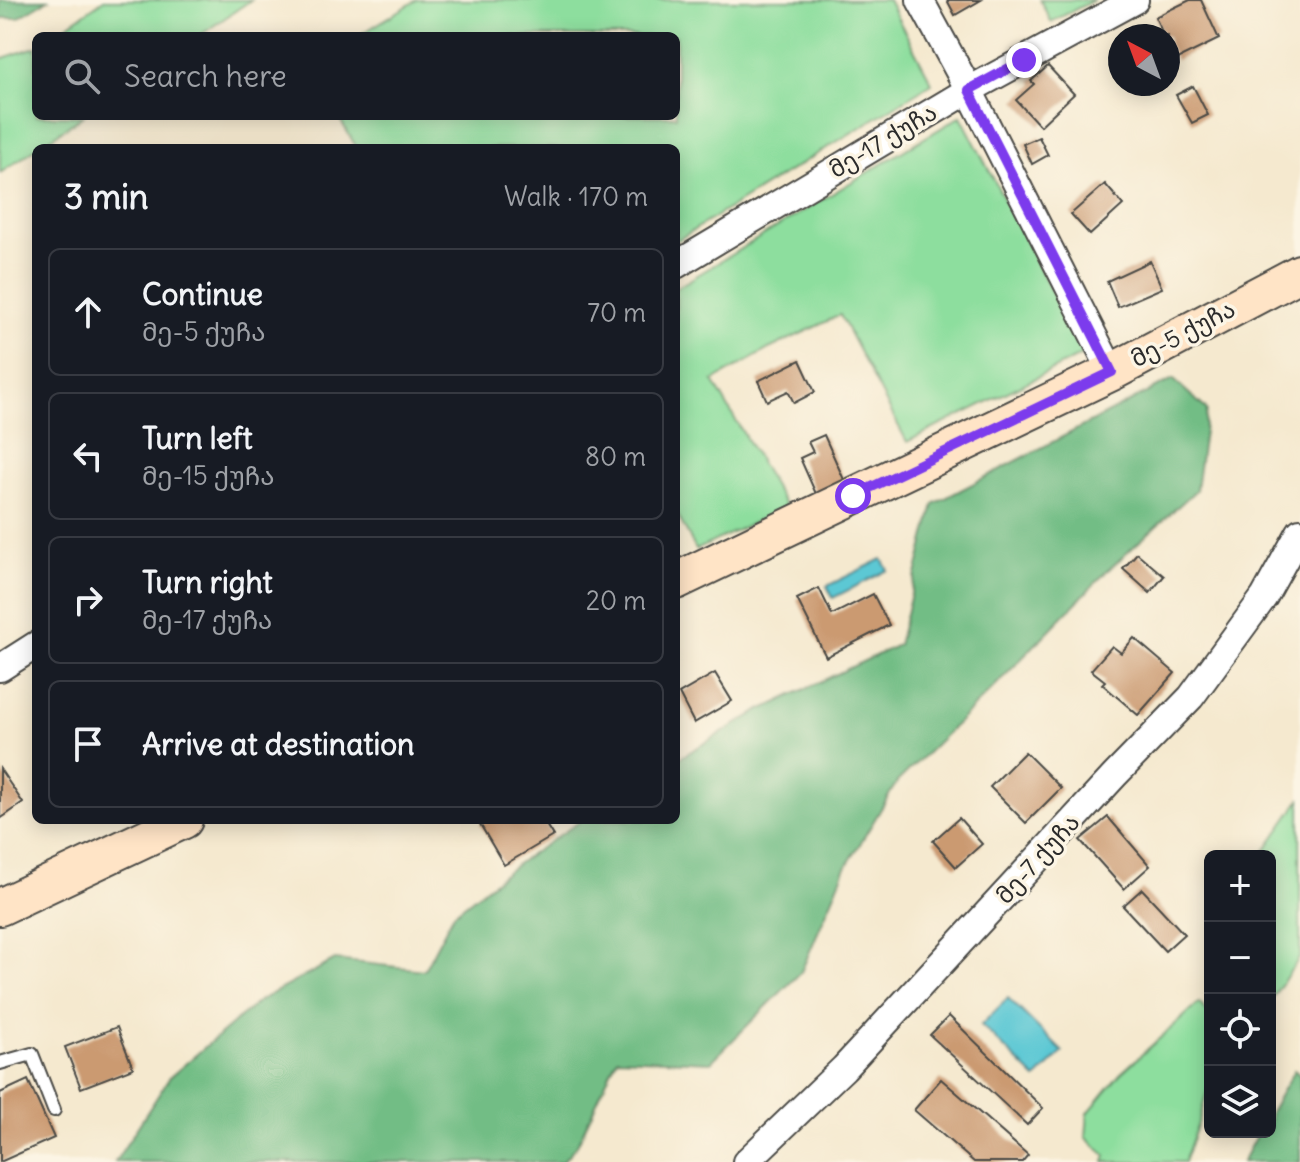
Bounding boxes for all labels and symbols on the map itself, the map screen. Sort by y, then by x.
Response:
north arrow [1108,24,1180,96]
route end [1006,42,1042,78]
street label: მე-17 ქუჩა [823,96,942,184]
street label: მე-5 ქუჩა [1125,293,1240,373]
route start [835,478,871,514]
street label: მე-7 ქუჩა [989,807,1086,910]

